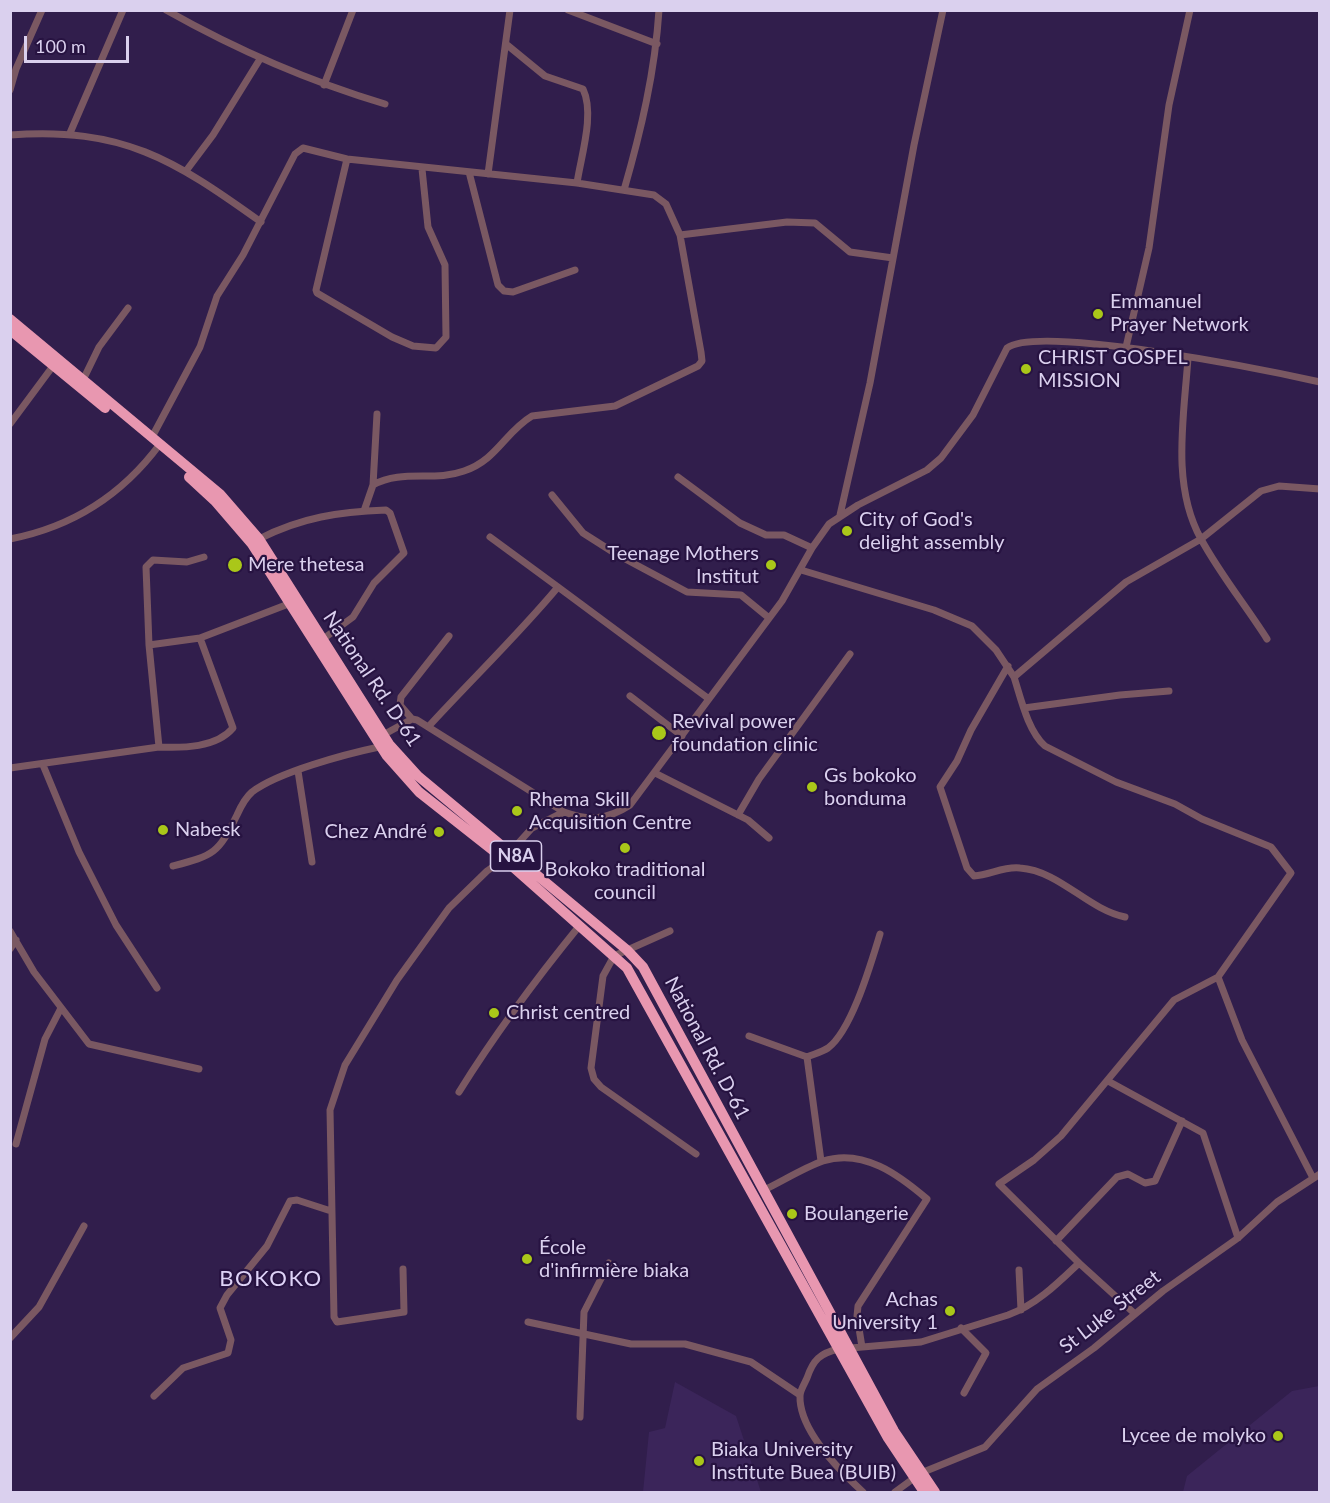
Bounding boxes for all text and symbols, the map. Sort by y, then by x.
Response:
scale bar [27,24,132,62]
text: 100 m [35,35,86,57]
place label: Emmanuel Prayer Network [1110,290,1249,337]
marker: Emmanuel Prayer Network [1091,307,1105,321]
place label: CHRIST GOSPEL MISSION [1038,346,1188,393]
marker: CHRIST GOSPEL MISSION [1019,362,1033,376]
place label: City of God's delight assembly [859,508,1004,555]
marker: City of God's delight assembly [840,524,854,538]
place label: Teenage Mothers Institut [607,542,759,589]
place label: Mere thetesa [248,553,364,577]
marker: Mere thetesa [226,556,244,574]
marker: Teenage Mothers Institut [764,558,778,572]
street label: National Rd. D-61 [318,607,426,751]
place label: Revival power foundation clinic [672,710,818,757]
marker: Revival power foundation clinic [650,724,668,742]
place label: Gs bokoko bonduma [824,764,917,811]
marker: Gs bokoko bonduma [805,780,819,794]
place label: Rhema Skill Acquisition Centre [529,788,692,835]
marker: Rhema Skill Acquisition Centre [510,804,524,818]
place label: Nabesk [175,818,240,842]
place label: Chez André [324,820,427,844]
marker: Nabesk [156,823,170,837]
marker: Chez André [432,825,446,839]
road number: N8A [490,841,542,871]
marker: Bokoko traditional council [618,841,632,855]
place label: Bokoko traditional council [545,858,705,905]
street label: National Rd. D-61 [659,972,755,1124]
place label: Christ centred [506,1001,630,1025]
marker: Christ centred [487,1006,501,1020]
place label: Boulangerie [804,1202,909,1226]
marker: Boulangerie [785,1207,799,1221]
place label: École d'infirmière biaka [539,1236,689,1283]
marker: École d'infirmière biaka [520,1252,534,1266]
street label: St Luke Street [1055,1265,1165,1359]
district label: BOKOKO [219,1266,323,1292]
place label: Achas University 1 [832,1288,938,1335]
marker: Achas University 1 [943,1304,957,1318]
place label: Lycee de molyko [1121,1424,1266,1448]
marker: Lycee de molyko [1271,1429,1285,1443]
place label: Biaka University Institute Buea (BUIB) [711,1438,896,1485]
marker: Biaka University Institute Buea (BUIB) [692,1454,706,1468]

